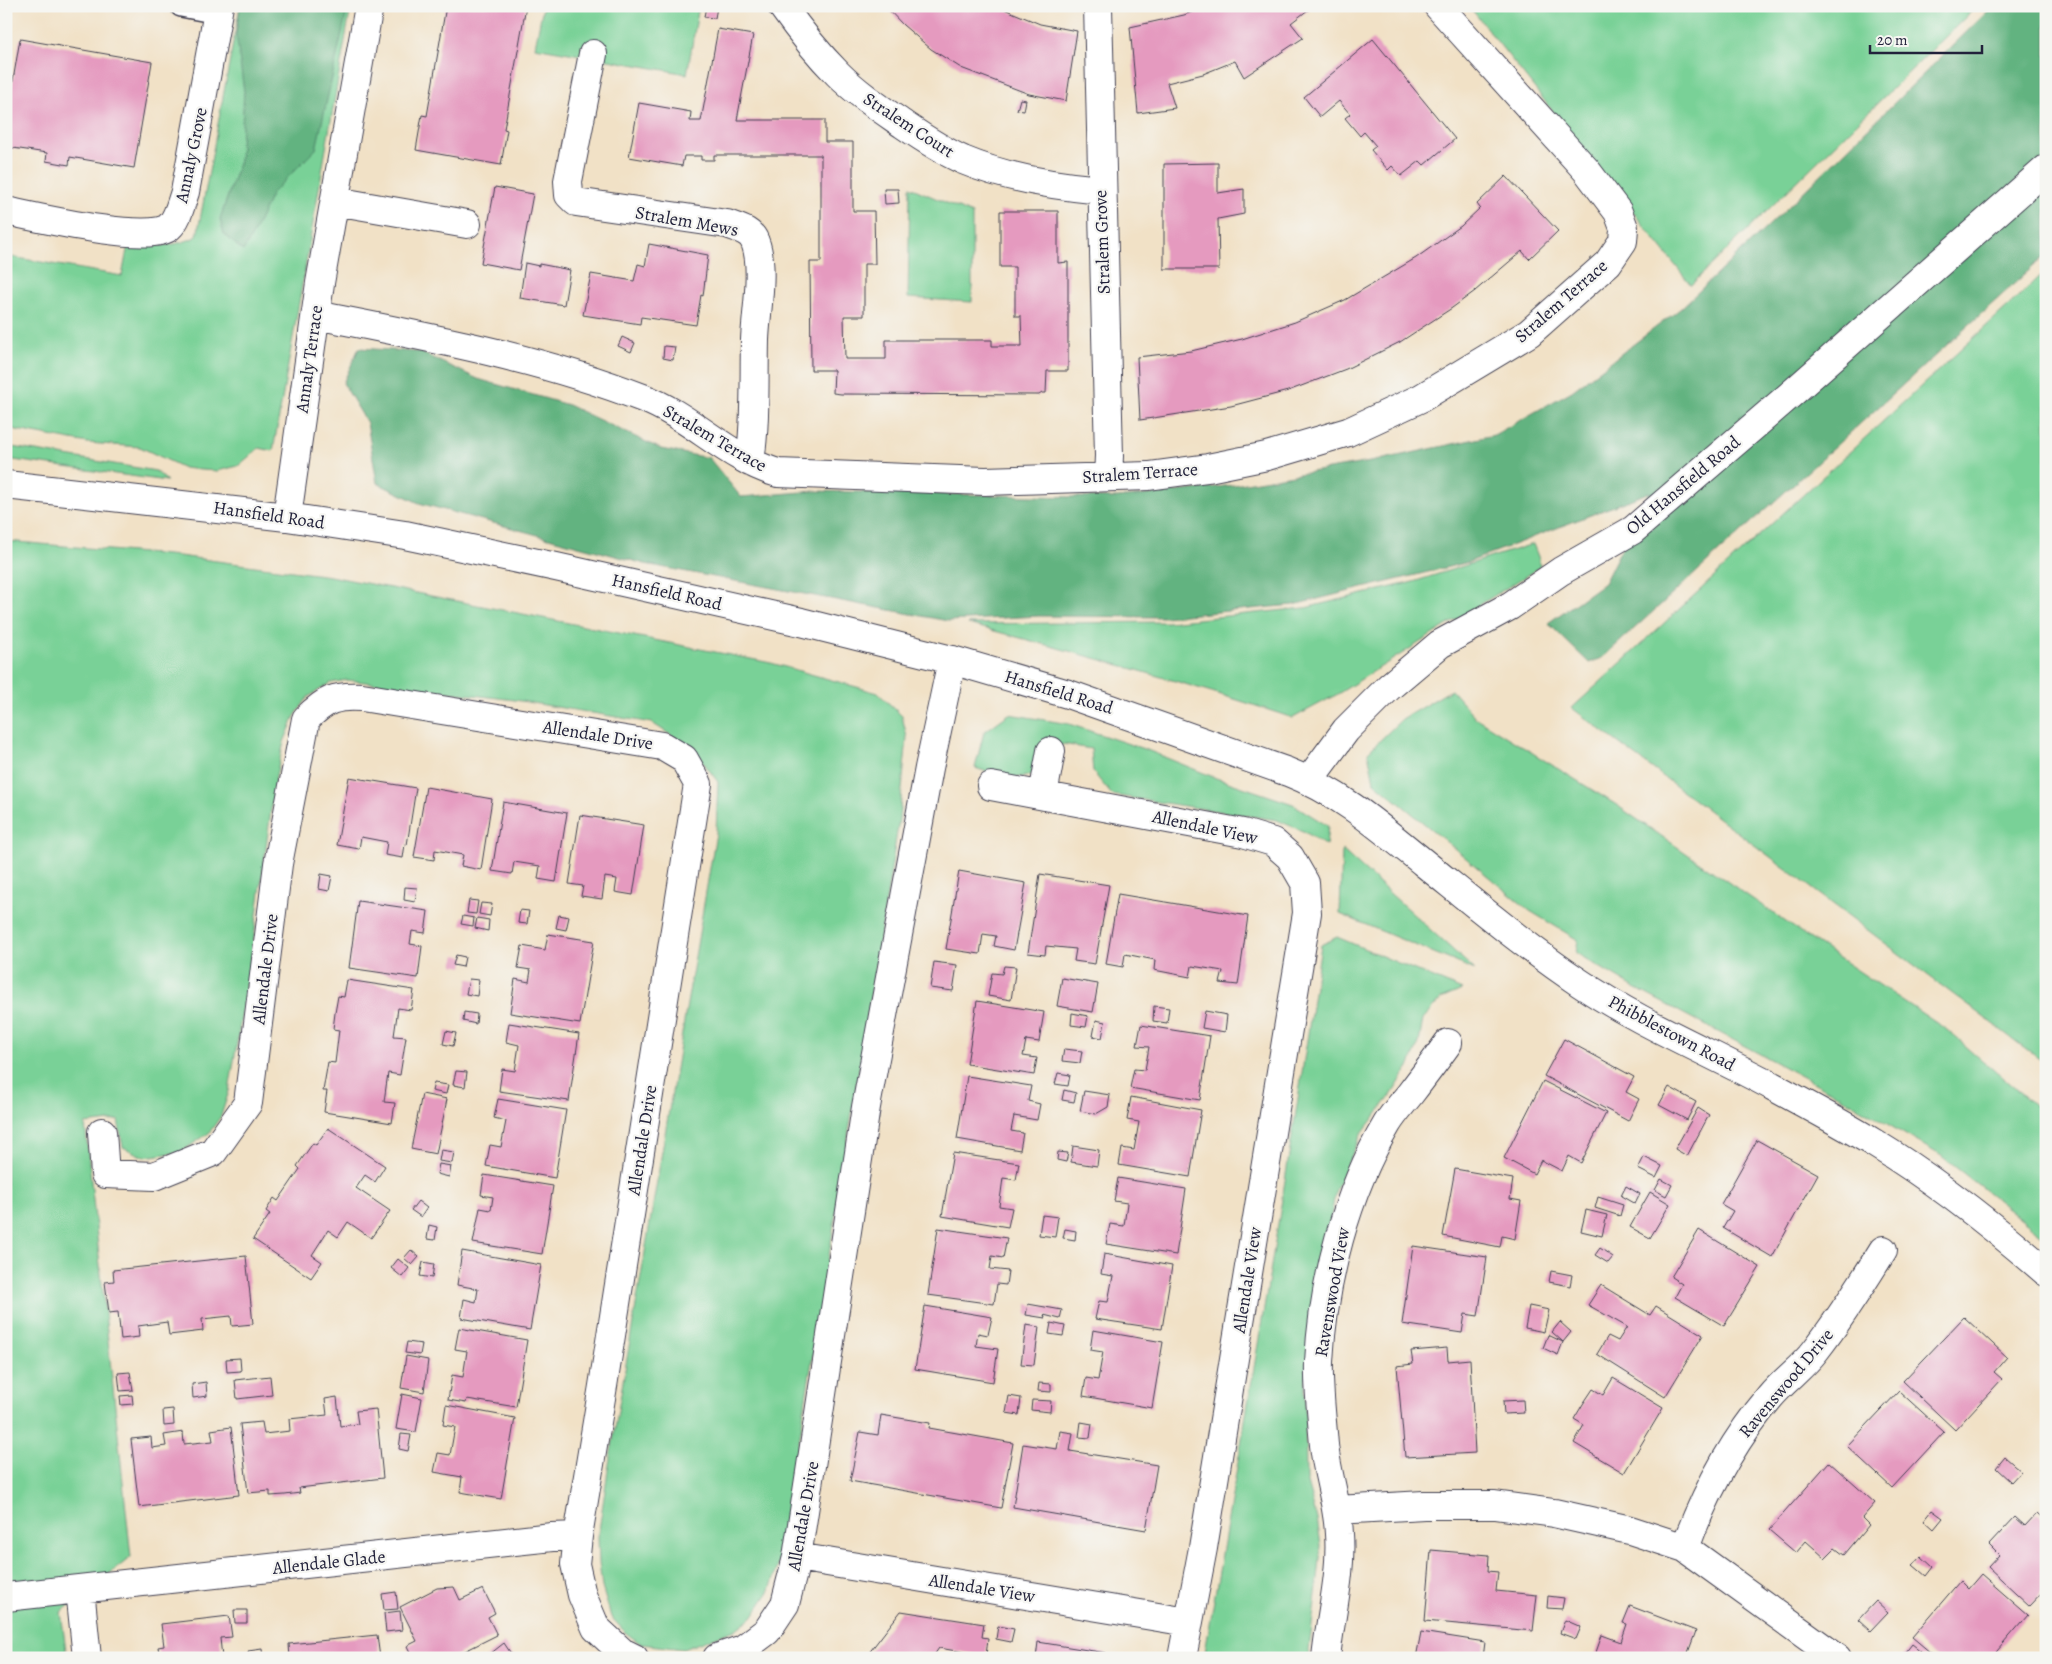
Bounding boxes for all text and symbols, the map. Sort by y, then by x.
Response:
scale bar [1870,22,1982,54]
text: 20 m [1877,30,1908,50]
street label: Stralem Court [859,87,959,163]
street label: Annaly Grove [169,105,213,206]
street label: Stralem Grove [1088,189,1116,295]
street label: Stralem Mews [633,200,741,242]
street label: Stralem Terrace [1509,254,1613,348]
street label: Annaly Terrace [289,304,328,415]
street label: Stralem Terrace [659,399,771,477]
street label: Old Hansfield Road [1621,430,1746,540]
street label: Stralem Terrace [1081,457,1199,489]
street label: Hansfield Road [212,495,327,535]
street label: Hansfield Road [610,568,725,616]
street label: Hansfield Road [1002,664,1117,720]
street label: Allendale Drive [540,714,655,756]
street label: Allendale View [1149,804,1260,850]
street label: Allendale Drive [246,912,284,1027]
street label: Phibblestown Road [1604,989,1740,1077]
street label: Allendale Drive [621,1083,663,1198]
street label: Allendale View [1227,1225,1267,1336]
street label: Ravenswood View [1309,1225,1355,1359]
street label: Ravenswood Drive [1733,1323,1839,1443]
street label: Allendale Drive [781,1459,824,1574]
street label: Allendale Glade [270,1544,387,1580]
street label: Allendale View [926,1568,1037,1608]

